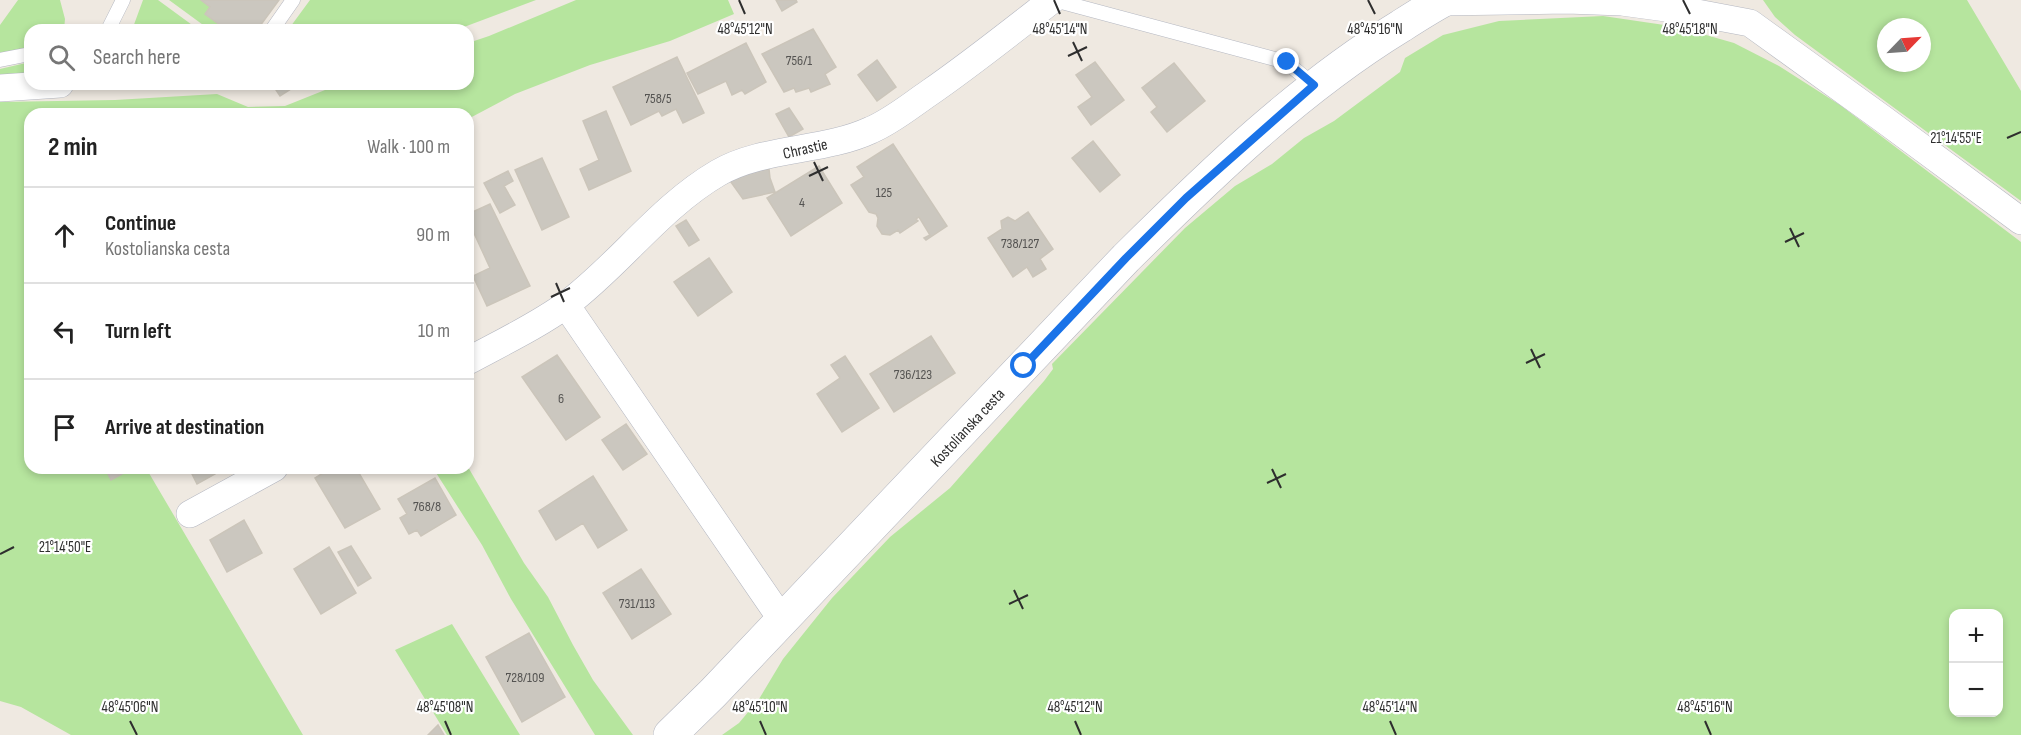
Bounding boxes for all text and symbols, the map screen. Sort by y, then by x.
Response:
north arrow [1877,18,1931,72]
text: 48°45'12"N [717,20,773,39]
text: 48°45'14"N [1032,20,1088,39]
text: 48°45'16"N [1347,20,1403,39]
text: 48°45'18"N [1662,20,1718,39]
search box [24,24,474,90]
icon: search [45,41,78,74]
text: Search here [93,44,180,71]
route end [1273,48,1299,74]
house number: 756/1 [786,52,812,69]
house number: 758/5 [644,90,672,107]
text: 21°14'55"E [1930,129,1982,148]
text: 2 min [48,132,98,163]
text: Walk · 100 m [367,135,450,159]
street label: Chrastie [781,135,829,164]
house number: 125 [876,184,893,201]
house number: 4 [799,194,805,211]
text: Continue [105,210,176,237]
icon: ahead [48,219,81,252]
text: 90 m [416,223,450,247]
house number: 738/127 [1001,235,1039,252]
text: Kostolianska cesta [105,237,230,261]
icon: left [48,315,81,348]
text: Turn left [105,318,171,345]
text: 10 m [418,319,450,343]
route start [1010,352,1036,378]
house number: 736/123 [894,366,932,383]
street label: Kostolianska cesta [927,385,1009,471]
house number: 6 [558,390,564,407]
icon: arrive [48,411,81,444]
text: Arrive at destination [105,414,264,441]
house number: 768/8 [413,498,441,515]
text: 21°14'50"E [39,538,91,557]
house number: 731/113 [619,595,655,612]
map controls [1949,609,2003,717]
button: + [1949,609,2003,663]
button: − [1949,663,2003,717]
house number: 728/109 [506,669,544,686]
text: 48°45'06"N [102,698,158,717]
text: 48°45'08"N [417,698,473,717]
text: 48°45'10"N [732,698,788,717]
text: 48°45'12"N [1047,698,1103,717]
text: 48°45'14"N [1362,698,1418,717]
text: 48°45'16"N [1677,698,1733,717]

